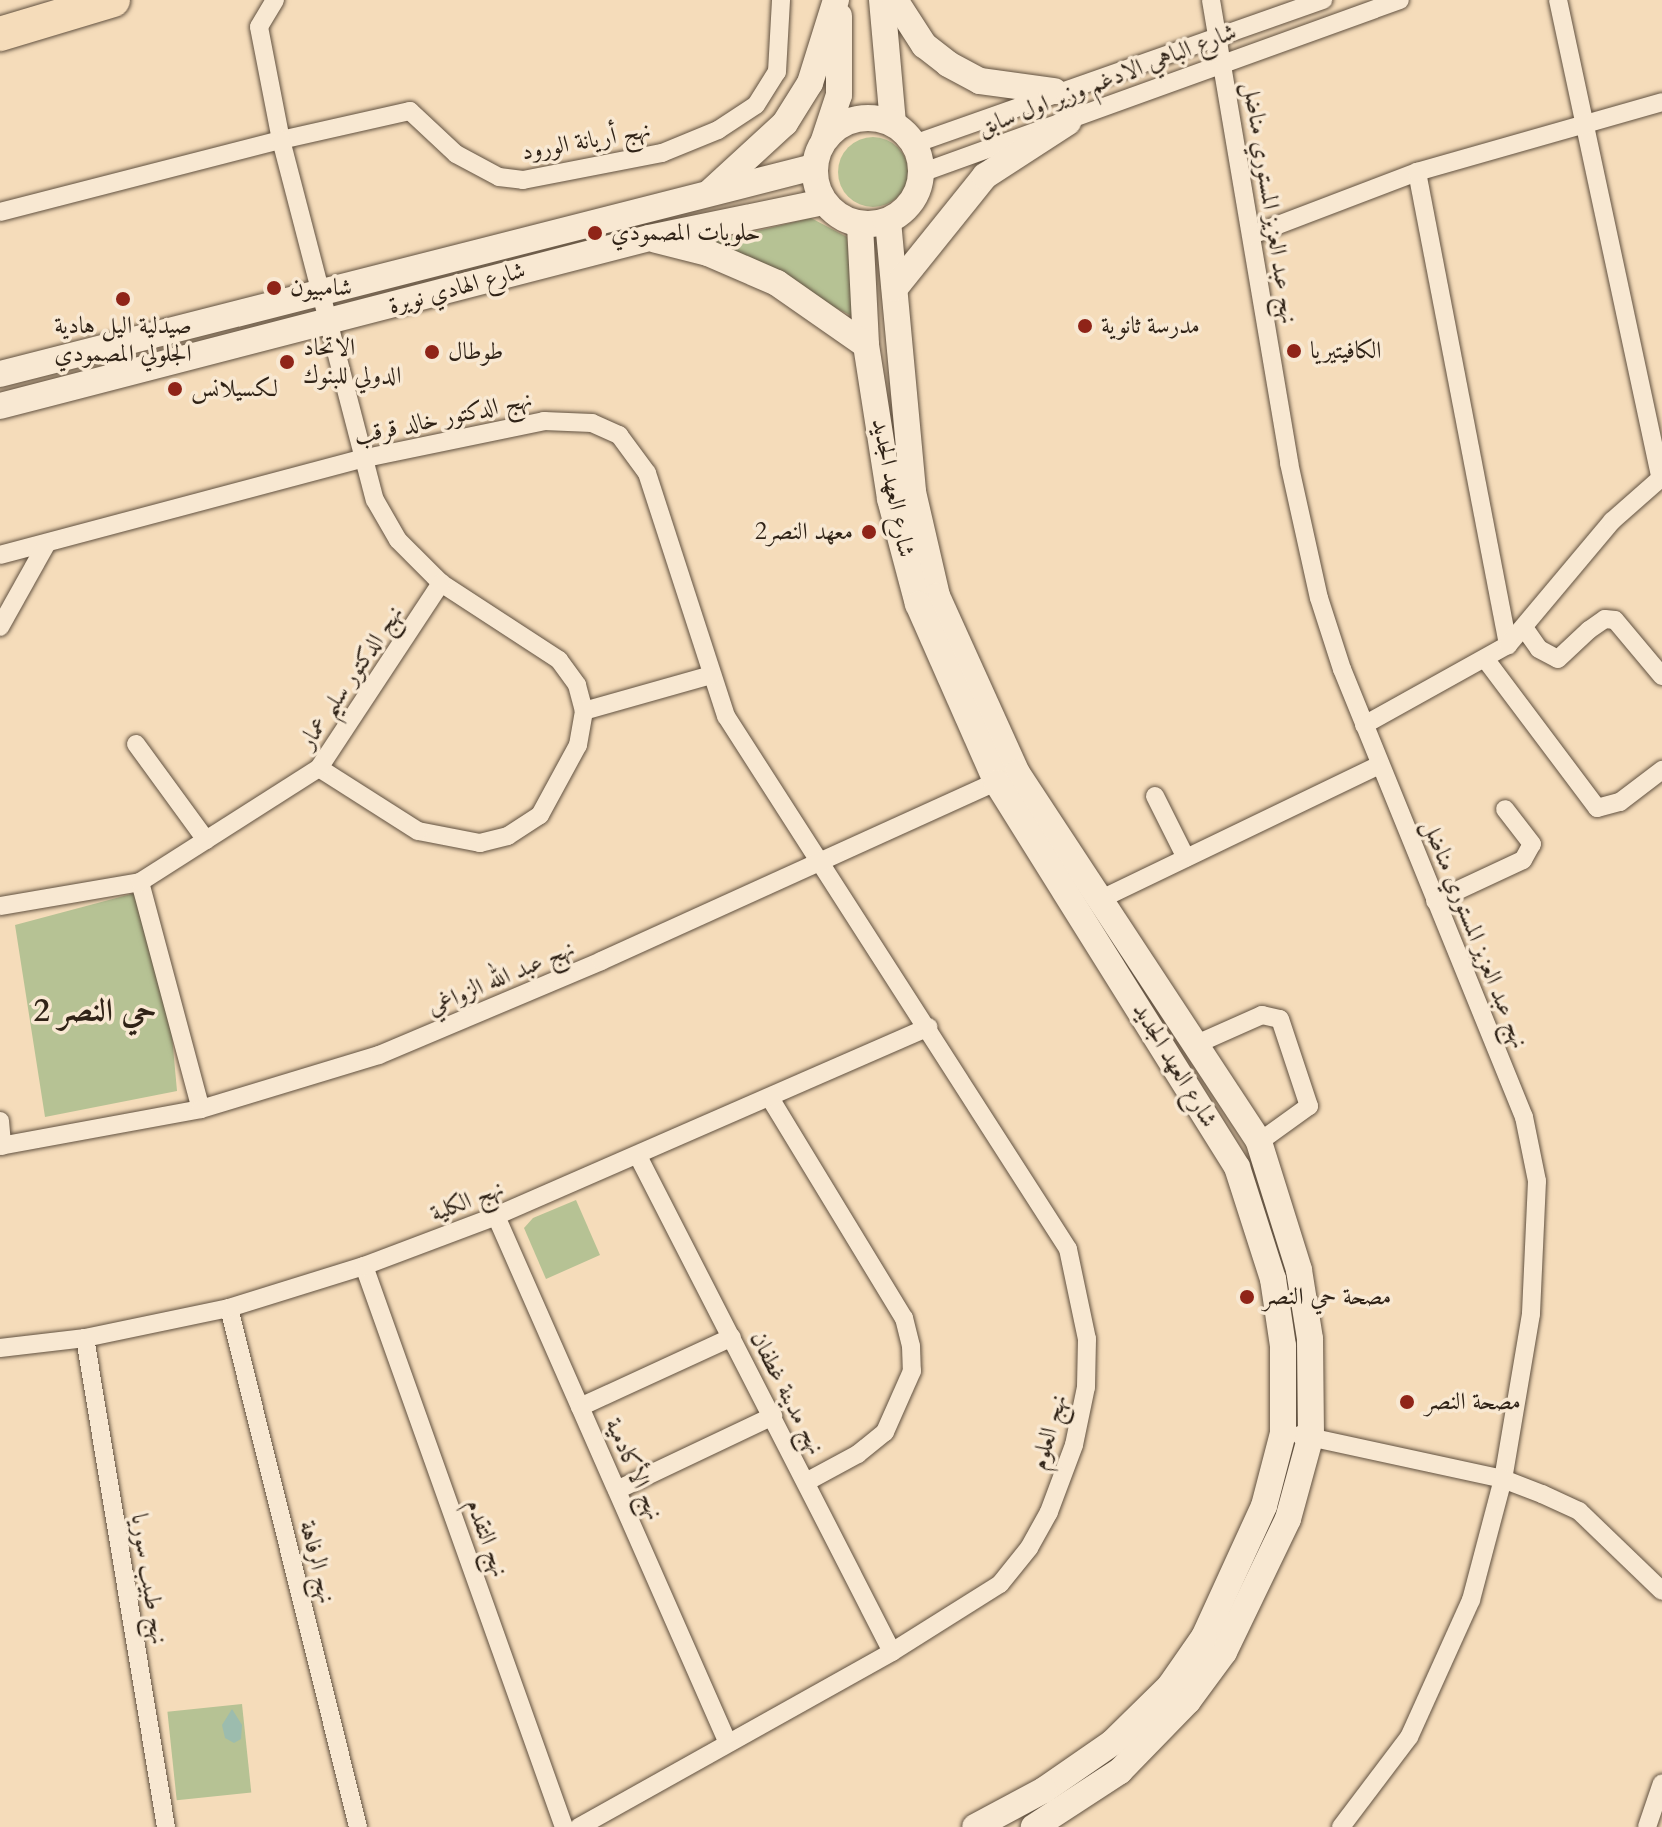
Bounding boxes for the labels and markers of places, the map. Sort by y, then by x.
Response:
place label: حلويات المصمودي [611,219,761,247]
marker: حلويات المصمودي [586,224,604,242]
place label: شامبيون [290,274,352,302]
marker: شامبيون [265,279,283,297]
marker: صيدلية اليل هادية الجلولي المصمودي [114,290,132,308]
place label: صيدلية اليل هادية الجلولي المصمودي [54,312,192,368]
place label: مدرسة ثانوية [1101,312,1200,340]
marker: مدرسة ثانوية [1076,317,1094,335]
place label: الاتحاد الدولي للبنوك [303,334,401,390]
place label: الكافيتيريا [1310,337,1382,365]
place label: طوطال [448,338,503,366]
marker: الكافيتيريا [1285,342,1303,360]
marker: طوطال [423,343,441,361]
marker: الاتحاد الدولي للبنوك [278,353,296,371]
place label: لكسيلانس [191,375,278,403]
marker: لكسيلانس [166,380,184,398]
place label: معهد النصر2 [755,518,853,546]
marker: معهد النصر2 [860,523,878,541]
place label: مصحة حي النصر [1263,1283,1391,1311]
marker: مصحة حي النصر [1238,1288,1256,1306]
place label: مصحة النصر [1425,1388,1521,1416]
marker: مصحة النصر [1396,1391,1418,1413]

